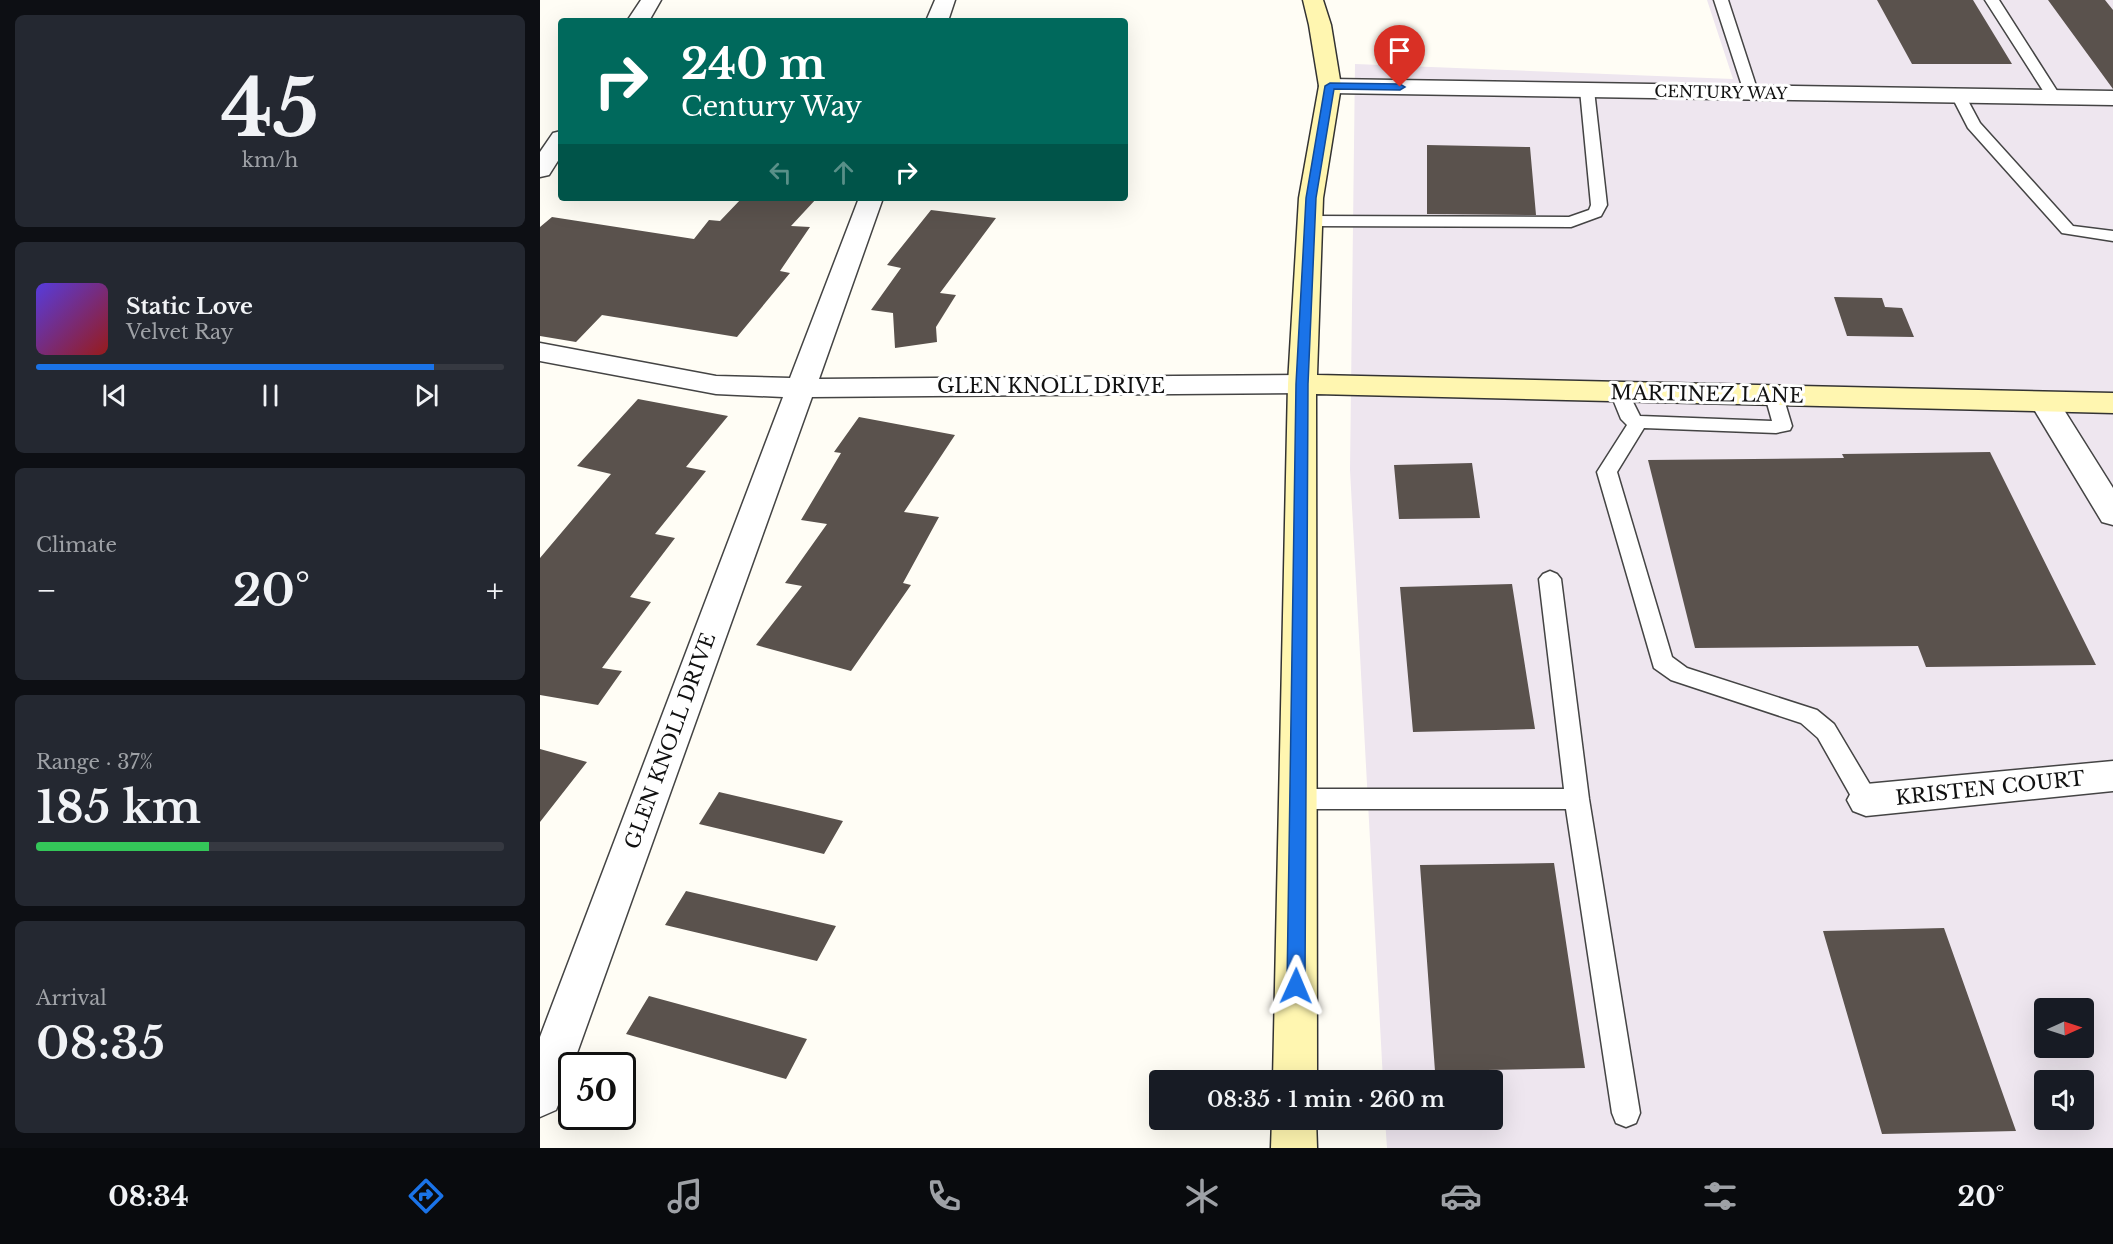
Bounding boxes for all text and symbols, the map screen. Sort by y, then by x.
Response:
pin [1374,25,1425,87]
icon: arrive [1383,34,1416,67]
text: 240 m [681,38,826,90]
icon: right [582,42,660,120]
text: 45 [221,60,319,157]
street label: CENTURY WAY [1654,81,1788,103]
text: Century Way [681,90,862,123]
text: km/h [242,148,298,172]
icon: left [764,156,797,189]
icon: ahead [827,156,860,189]
icon: right [890,156,923,189]
text: Static Love [126,293,253,320]
text: Velvet Ray [126,320,234,344]
street label: GLEN KNOLL DRIVE [937,374,1165,398]
icon: previous [98,379,131,412]
icon: pause [254,379,287,412]
icon: next [410,379,443,412]
street label: MARTINEZ LANE [1610,380,1804,408]
text: Climate [36,533,117,557]
text: 20° [233,562,310,618]
text: − [36,570,57,611]
text: + [486,570,504,611]
street label: GLEN KNOLL DRIVE [620,630,720,852]
text: Range · 37% [36,750,153,774]
street label: KRISTEN COURT [1894,766,2086,810]
text: 185 km [36,779,201,835]
position arrow [1264,954,1328,1018]
text: Arrival [36,986,107,1010]
north arrow [2034,998,2094,1058]
map controls [2034,998,2094,1130]
text: 08:35 [36,1015,165,1071]
speed limit sign: 50 [558,1052,636,1130]
button: sound [2034,1070,2094,1130]
text: 08:35 · 1 min · 260 m [1207,1086,1445,1113]
icon: directions [405,1175,447,1217]
icon: music [664,1175,706,1217]
icon: phone [923,1175,965,1217]
icon: climate [1181,1175,1223,1217]
icon: car [1440,1175,1482,1217]
icon: filters [1699,1175,1741,1217]
text: 08:34 [108,1180,189,1213]
text: 20° [1958,1180,2005,1213]

